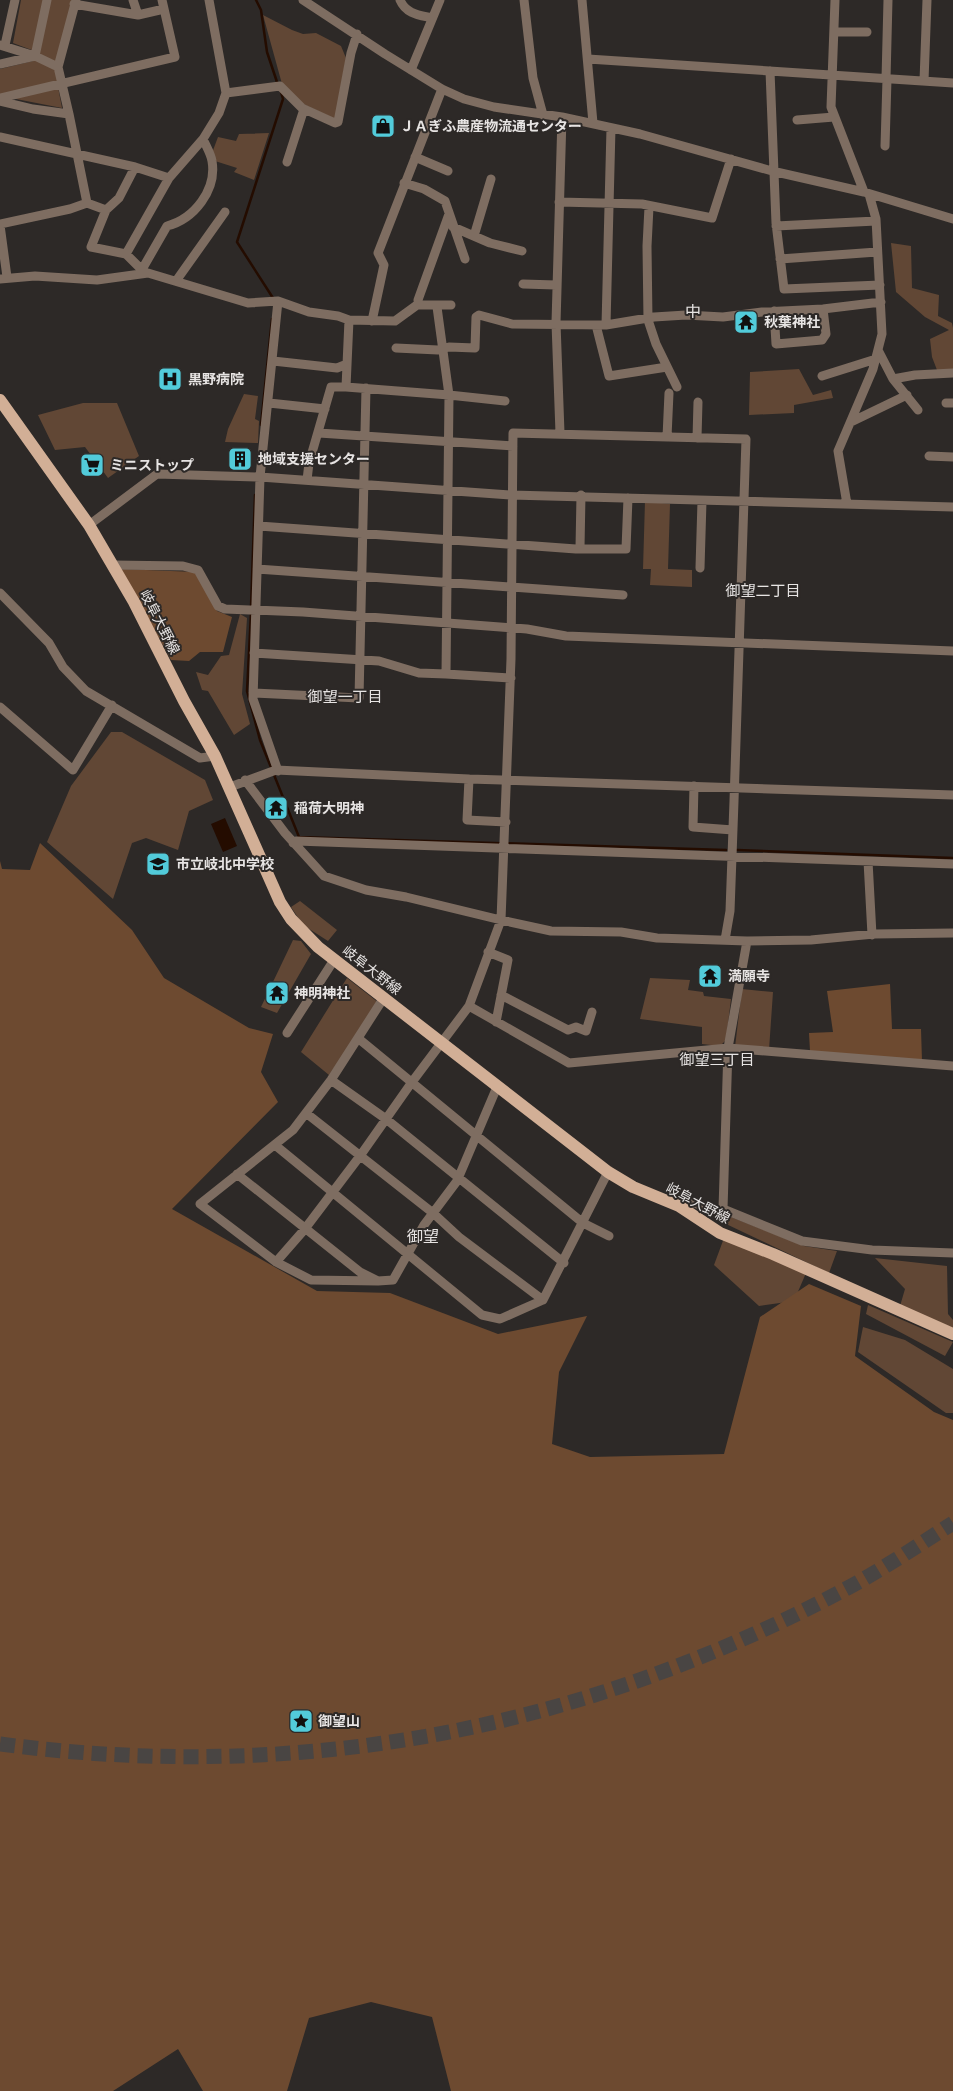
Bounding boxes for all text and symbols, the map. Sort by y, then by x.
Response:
shop icon: ＪＡぎふ農産物流通センター [370,113,396,139]
place label: ＪＡぎふ農産物流通センター [400,116,582,136]
district label: 中 [685,300,701,323]
temple icon: 秋葉神社 [733,309,759,335]
place label: 秋葉神社 [764,312,820,332]
hospital icon: 黒野病院 [157,366,183,392]
place label: 黒野病院 [188,369,244,389]
building icon: 地域支援センター [227,446,253,472]
place label: 地域支援センター [258,449,370,469]
supermarket icon: ミニストップ [79,452,105,478]
place label: ミニストップ [110,455,194,475]
district label: 御望二丁目 [725,580,801,601]
street label: 岐阜大野線 [135,586,185,658]
district label: 御望一丁目 [307,686,383,707]
temple icon: 稲荷大明神 [263,795,289,821]
place label: 稲荷大明神 [294,798,364,818]
school or university icon: 市立岐北中学校 [145,851,171,877]
place label: 市立岐北中学校 [176,854,274,874]
street label: 岐阜大野線 [338,941,406,999]
temple icon: 満願寺 [697,963,723,989]
place label: 満願寺 [728,966,770,986]
temple icon: 神明神社 [264,980,290,1006]
place label: 神明神社 [294,983,350,1003]
district label: 御望三丁目 [679,1049,755,1070]
street label: 岐阜大野線 [662,1178,734,1228]
district label: 御望 [407,1225,439,1248]
place icon: 御望山 [288,1708,314,1734]
place label: 御望山 [318,1711,360,1731]

